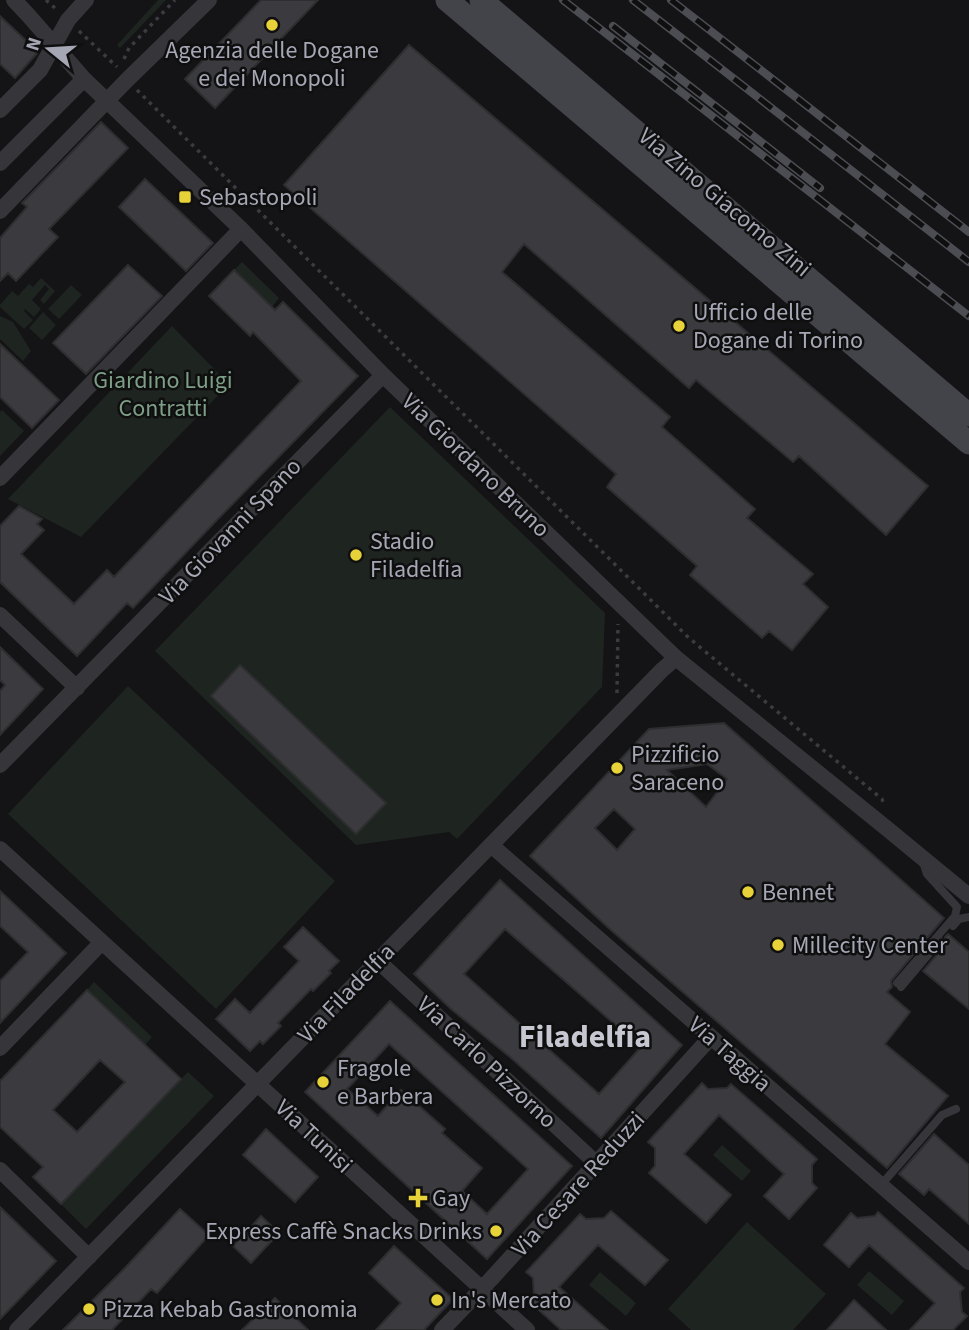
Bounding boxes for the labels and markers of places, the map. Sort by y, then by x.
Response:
marker: Agenzia delle Dogane e dei Monopoli [264,17,280,33]
place label: Agenzia delle Dogane e dei Monopoli [165,33,379,96]
place label: Sebastopoli [199,180,317,215]
marker: Sebastopoli [177,189,193,205]
place label: Ufficio delle Dogane di Torino [693,295,863,358]
marker: Ufficio delle Dogane di Torino [671,318,687,334]
place label: Stadio Filadelfia [370,524,462,587]
marker: Stadio Filadelfia [348,547,364,563]
place label: Pizzificio Saraceno [631,737,724,800]
marker: Pizzificio Saraceno [609,760,625,776]
place label: Bennet [762,875,834,910]
marker: Bennet [740,884,756,900]
place label: Millecity Center [792,928,948,963]
marker: Millecity Center [770,937,786,953]
place label: Fragole e Barbera [337,1051,433,1114]
marker: Fragole e Barbera [315,1074,331,1090]
place label: Gay [432,1181,470,1216]
marker: Gay [410,1190,426,1206]
place label: Express Caffè Snacks Drinks [205,1214,482,1249]
marker: Express Caffè Snacks Drinks [488,1223,504,1239]
place label: In's Mercato [451,1283,572,1318]
place label: Pizza Kebab Gastronomia [103,1292,358,1327]
marker: In's Mercato [429,1292,445,1308]
marker: Pizza Kebab Gastronomia [81,1301,97,1317]

